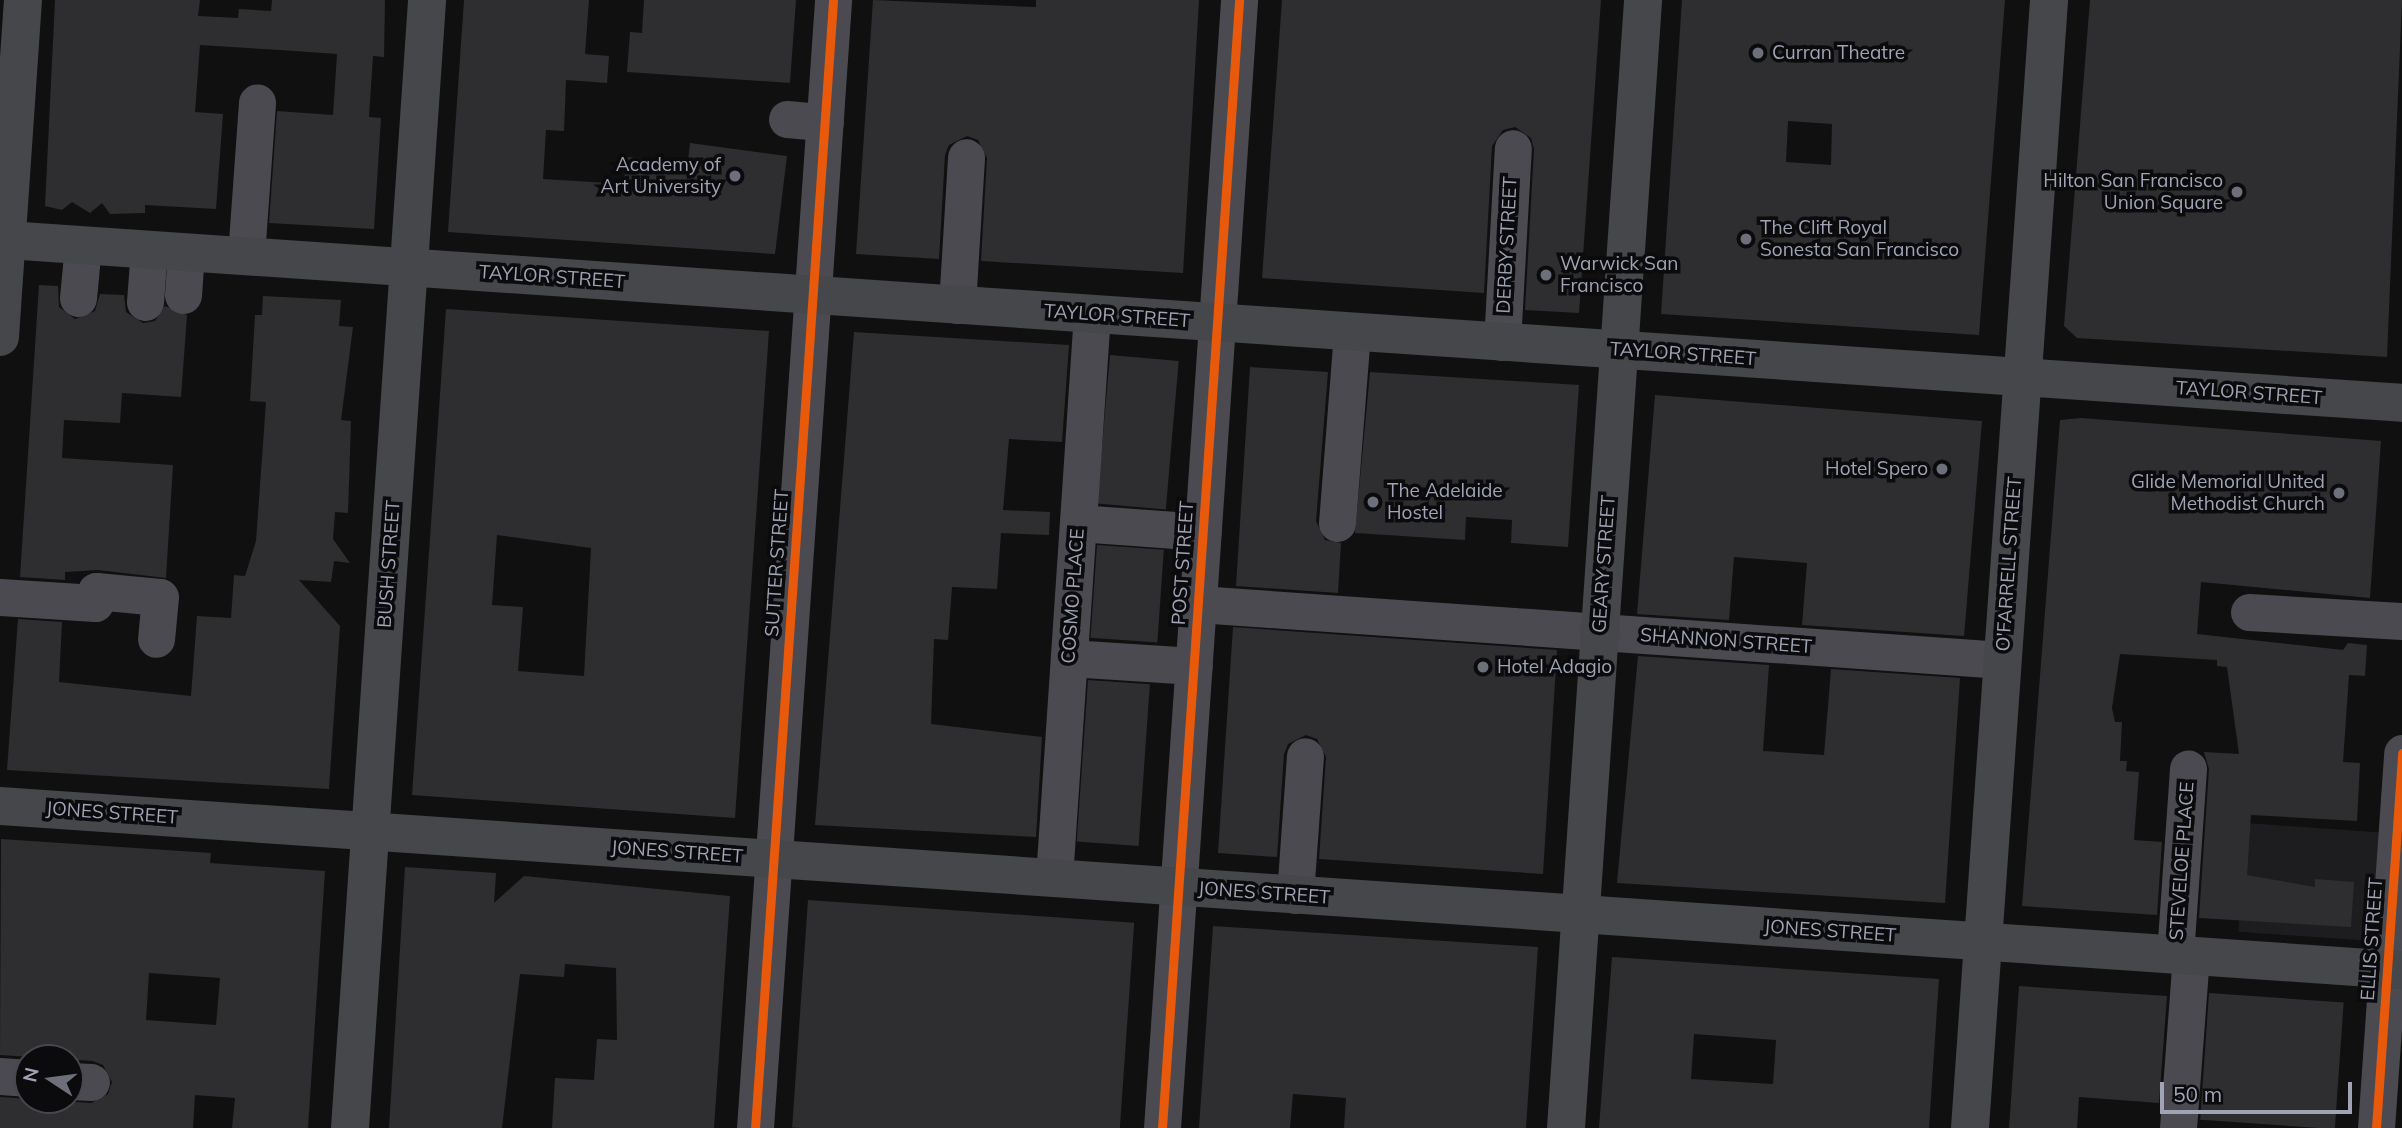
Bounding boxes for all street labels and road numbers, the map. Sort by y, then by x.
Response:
street label: DERBY STREET [1492,176,1522,314]
street label: TAYLOR STREET [478,261,626,293]
street label: TAYLOR STREET [1043,300,1191,332]
street label: TAYLOR STREET [1609,338,1757,370]
street label: TAYLOR STREET [2175,377,2323,409]
street label: O'FARRELL STREET [1992,476,2026,652]
street label: SUTTER STREET [760,488,794,638]
street label: GEARY STREET [1588,494,1620,634]
street label: BUSH STREET [373,499,405,629]
street label: POST STREET [1167,500,1199,626]
street label: COSMO PLACE [1057,528,1089,664]
street label: SHANNON STREET [1639,624,1813,658]
street label: STEVELOE PLACE [2165,781,2199,941]
street label: JONES STREET [45,797,179,829]
street label: JONES STREET [610,836,744,868]
street label: JONES STREET [1197,877,1331,909]
street label: ELLIS STREET [2356,877,2388,1001]
street label: JONES STREET [1763,915,1897,947]

